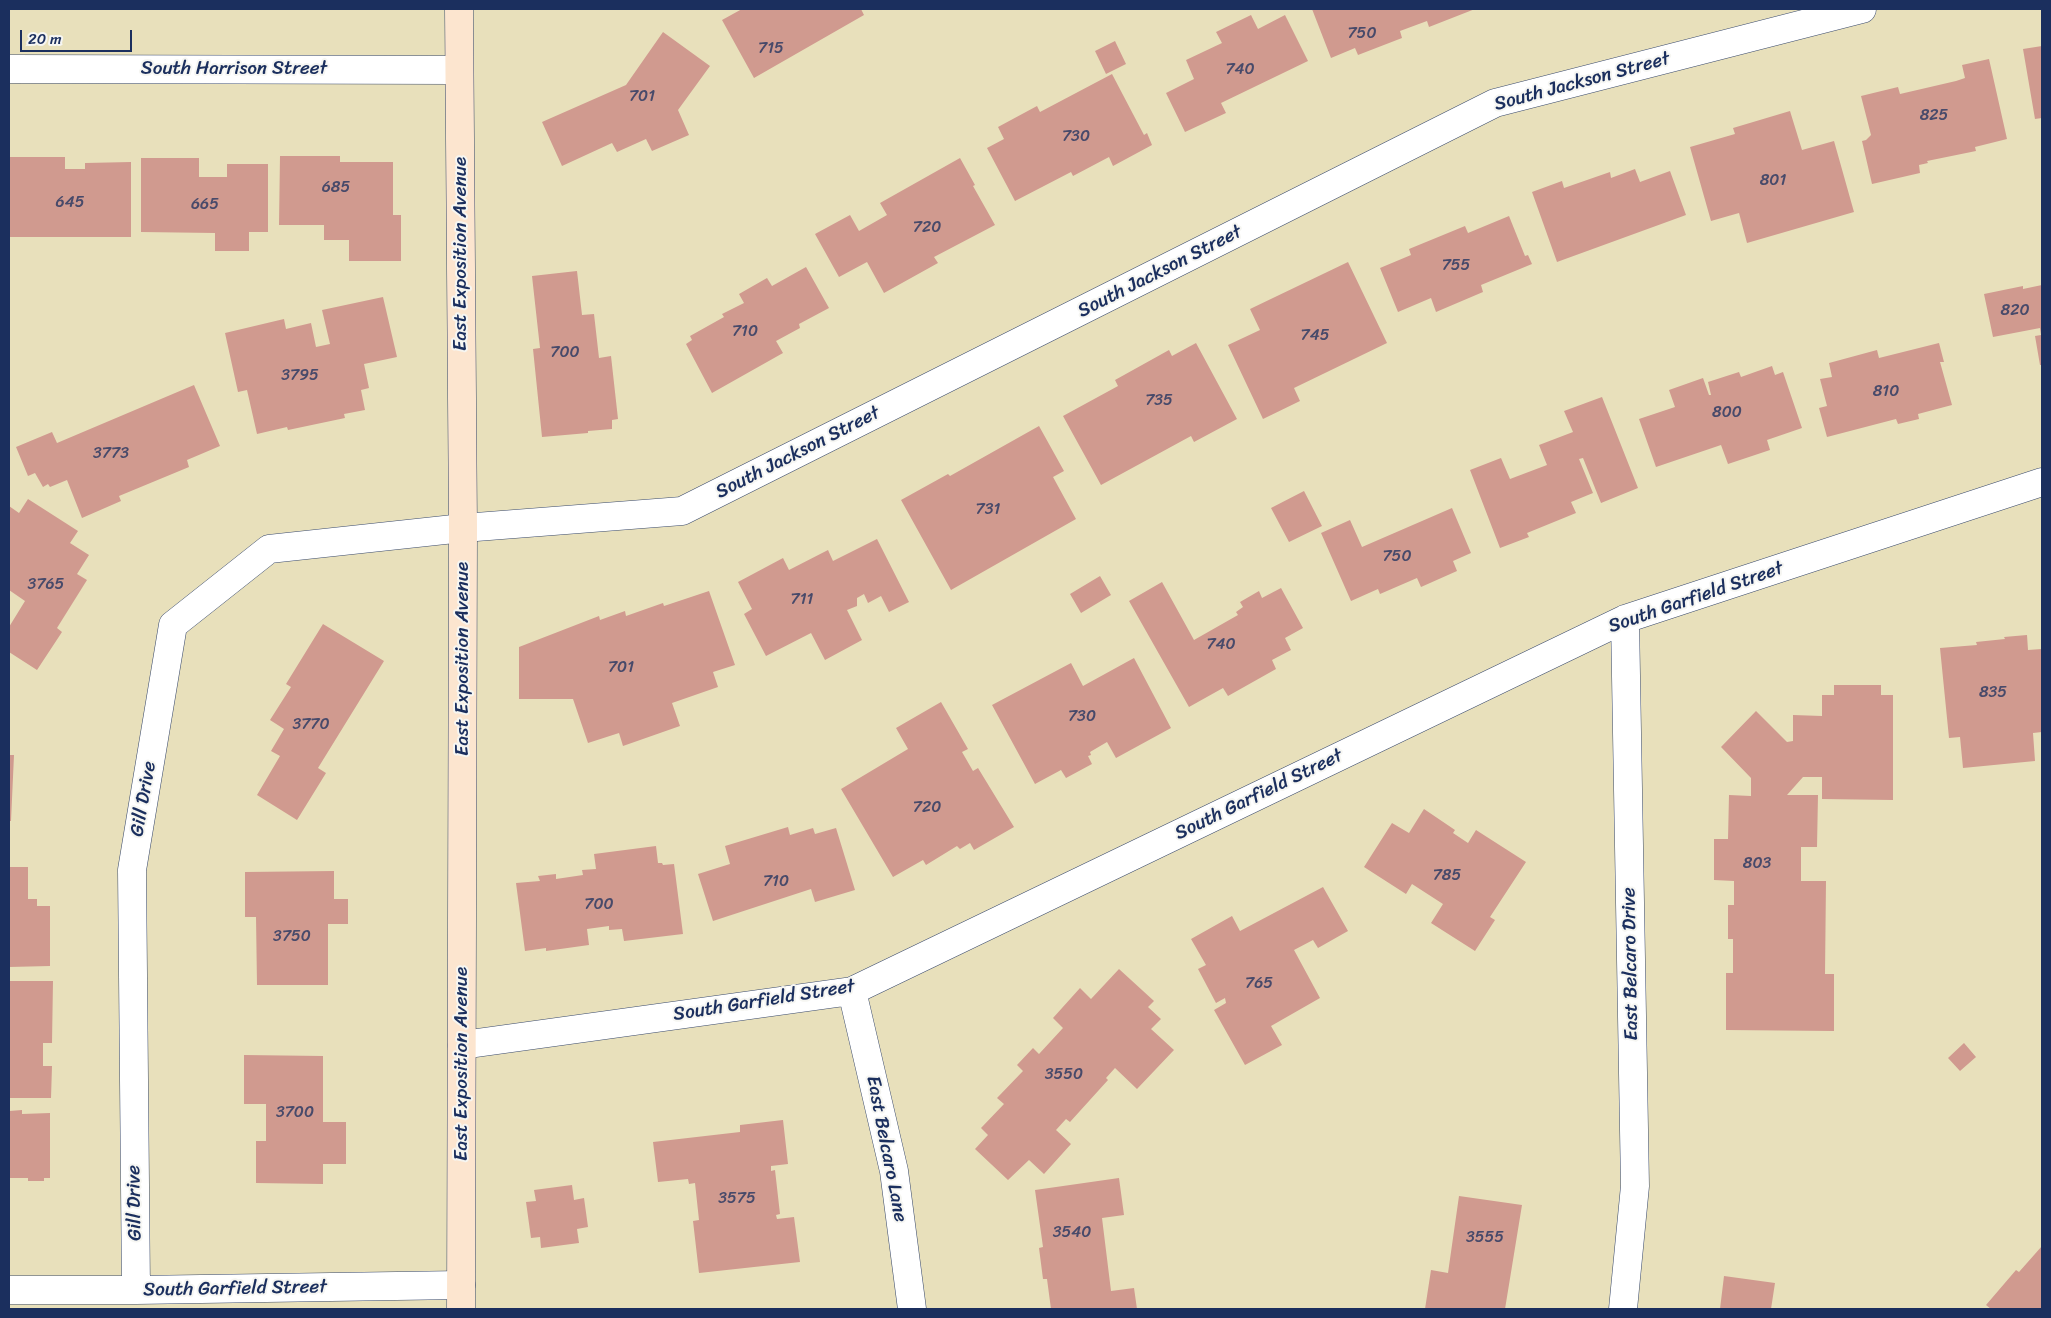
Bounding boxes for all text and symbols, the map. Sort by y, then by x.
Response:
scale bar [22,20,135,52]
house number: 750 [1347,24,1377,44]
text: 20 m [28,26,62,52]
house number: 715 [758,39,784,59]
street label: South Jackson Street [1492,48,1672,116]
street label: South Harrison Street [141,58,327,80]
house number: 740 [1225,60,1255,80]
house number: 701 [629,87,655,107]
house number: 825 [1920,106,1948,126]
house number: 730 [1062,127,1090,147]
street label: East Exposition Avenue [450,157,472,351]
house number: 801 [1760,171,1786,191]
house number: 685 [322,178,350,198]
house number: 645 [56,193,84,213]
house number: 665 [191,195,219,215]
house number: 720 [913,218,941,238]
street label: South Jackson Street [1074,221,1246,323]
house number: 755 [1442,256,1470,276]
house number: 820 [2001,301,2029,321]
house number: 710 [732,322,758,342]
house number: 745 [1301,326,1329,346]
house number: 700 [550,343,580,363]
house number: 3795 [281,366,319,386]
house number: 810 [1873,382,1899,402]
house number: 735 [1145,391,1173,411]
street label: South Jackson Street [712,402,884,504]
house number: 800 [1712,403,1742,423]
house number: 3773 [93,444,129,464]
house number: 731 [976,500,1000,520]
house number: 750 [1382,547,1412,567]
street label: South Garfield Street [1606,557,1786,639]
street label: East Exposition Avenue [452,562,474,756]
house number: 3765 [28,575,64,595]
house number: 711 [791,590,813,610]
house number: 740 [1206,635,1236,655]
house number: 701 [608,658,634,678]
house number: 835 [1979,683,2007,703]
house number: 730 [1068,707,1096,727]
house number: 3770 [292,715,330,735]
street label: South Garfield Street [1172,745,1346,845]
street label: Gill Drive [126,760,162,838]
house number: 720 [913,798,941,818]
house number: 803 [1743,854,1771,874]
house number: 785 [1433,866,1461,886]
house number: 710 [763,872,789,892]
street label: East Belcaro Drive [1618,887,1644,1041]
house number: 700 [584,895,614,915]
house number: 3750 [273,927,311,947]
street label: East Exposition Avenue [451,967,473,1161]
house number: 765 [1245,974,1273,994]
street label: South Garfield Street [672,975,856,1027]
house number: 3550 [1045,1065,1083,1085]
street label: East Belcaro Lane [861,1074,911,1224]
house number: 3700 [276,1103,314,1123]
street label: Gill Drive [123,1165,147,1241]
house number: 3575 [718,1189,756,1209]
house number: 3540 [1053,1223,1091,1243]
house number: 3555 [1466,1228,1504,1248]
street label: South Garfield Street [143,1276,327,1302]

